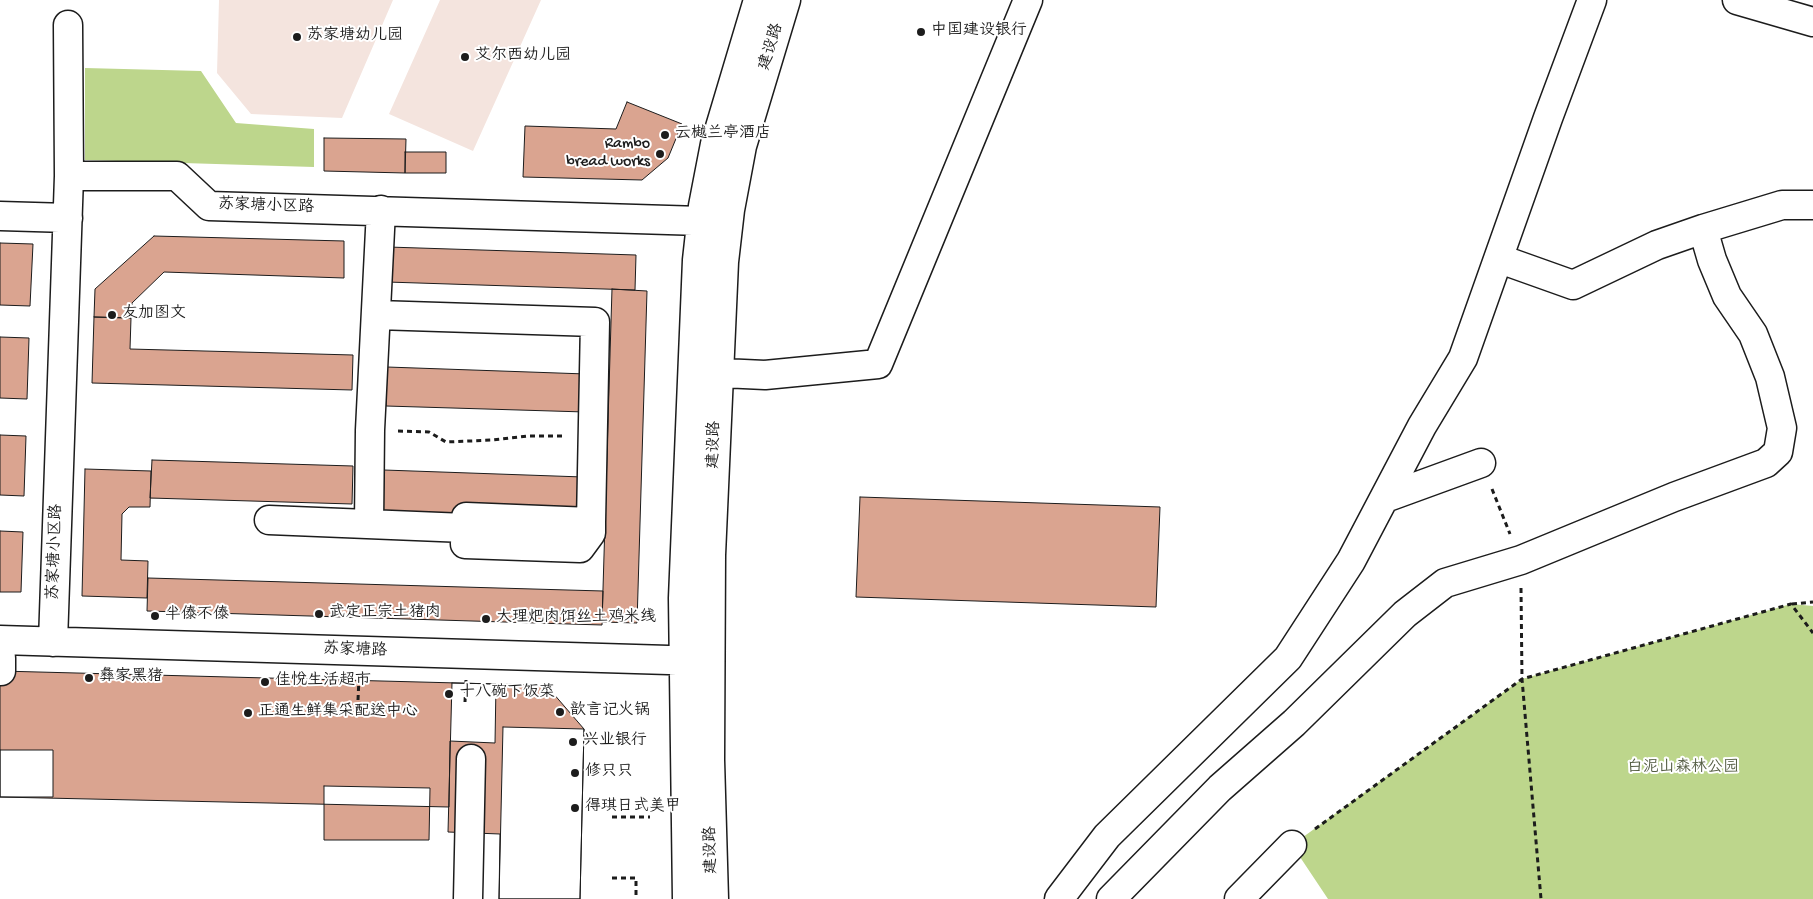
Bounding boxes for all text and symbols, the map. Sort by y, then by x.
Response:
street label: 建设路 [756,21,788,73]
place label: 中国建设银行 [931,22,1027,42]
marker: 中国建设银行 [915,26,927,38]
place label: 苏家塘幼儿园 [307,27,403,47]
marker: 苏家塘幼儿园 [291,31,303,43]
place label: 艾尔西幼儿园 [475,47,571,67]
marker: 艾尔西幼儿园 [459,51,471,63]
place label: 云樾兰亭酒店 [675,125,771,145]
marker: 云樾兰亭酒店 [659,129,671,141]
place label: Rambo bread works [566,135,650,173]
marker: Rambo bread works [654,148,666,160]
street label: 苏家塘小区路 [218,196,314,218]
place label: 友加图文 [122,305,186,325]
marker: 友加图文 [106,309,118,321]
street label: 建设路 [705,421,725,469]
street label: 苏家塘小区路 [45,504,67,600]
place label: 武定正宗土猪肉 [329,604,441,624]
place label: 半傣不傣 [165,606,229,626]
marker: 武定正宗土猪肉 [313,608,325,620]
place label: 大理𤆵肉饵丝土鸡米线 [496,609,656,629]
marker: 半傣不傣 [149,610,161,622]
marker: 大理𤆵肉饵丝土鸡米线 [480,613,492,625]
street label: 苏家塘路 [323,640,387,662]
place label: 彝家黑猪 [99,668,163,688]
marker: 彝家黑猪 [83,672,95,684]
place label: 佳悦生活超市 [275,672,371,692]
marker: 佳悦生活超市 [259,676,271,688]
place label: 十八碗下饭菜 [459,684,555,704]
marker: 十八碗下饭菜 [443,688,455,700]
place label: 歆言记火锅 [570,702,650,722]
place label: 正通生鲜集采配送中心 [258,703,418,723]
marker: 歆言记火锅 [554,706,566,718]
marker: 正通生鲜集采配送中心 [242,707,254,719]
place label: 兴业银行 [583,732,647,752]
marker: 兴业银行 [567,736,579,748]
park label: 白泥山森林公园 [1627,759,1739,779]
place label: 修只只 [585,763,633,783]
marker: 修只只 [569,767,581,779]
place label: 得琪日式美甲 [585,798,681,818]
marker: 得琪日式美甲 [569,802,581,814]
street label: 建设路 [702,826,722,874]

